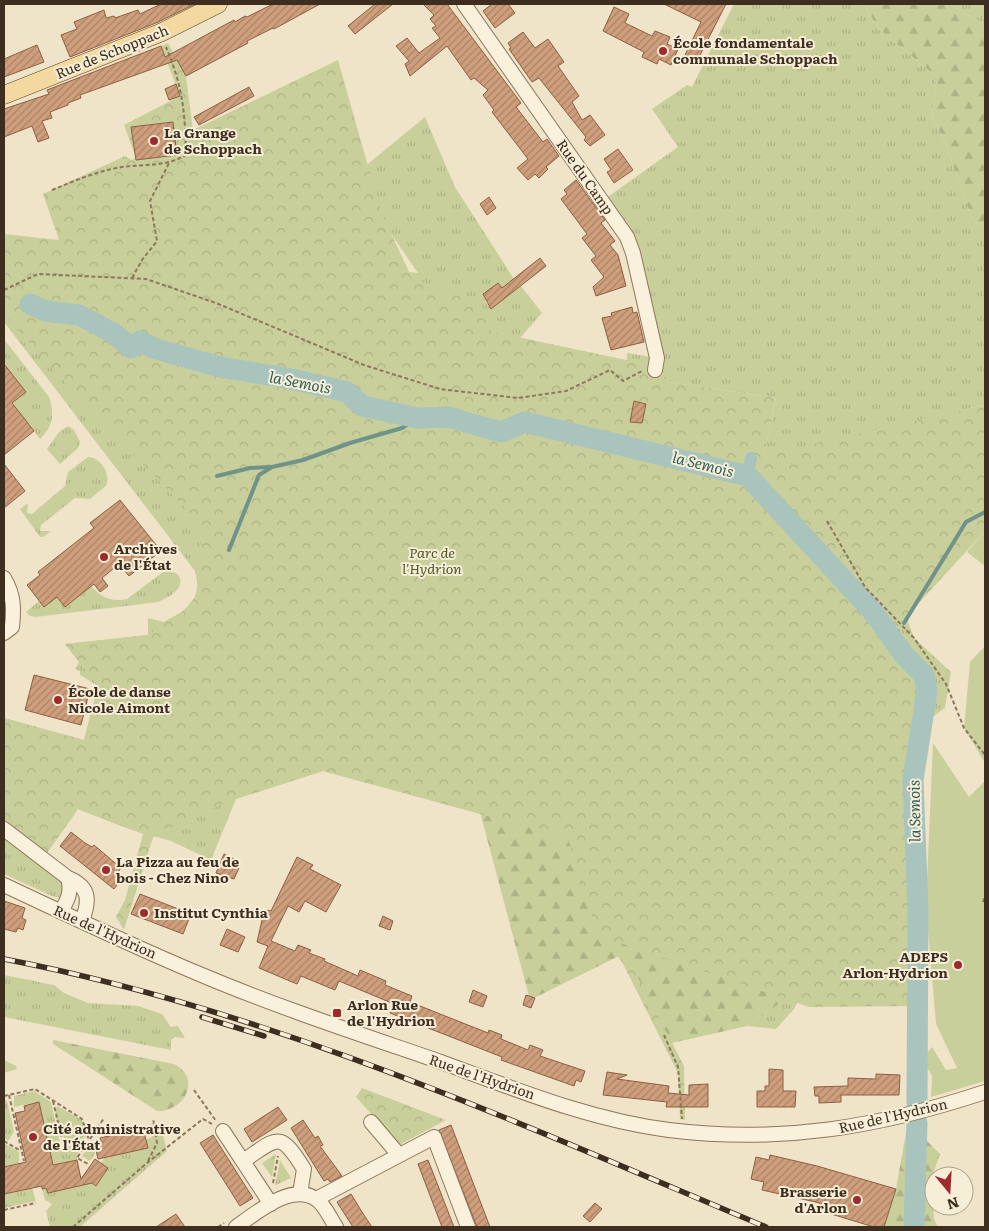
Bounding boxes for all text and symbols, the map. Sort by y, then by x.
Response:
street label: Rue de Schoppach [52,19,171,83]
place label: École fondamentale communale Schoppach [673,32,838,68]
marker: École fondamentale communale Schoppach [657,45,669,57]
place label: La Grange de Schoppach [164,122,262,158]
marker: La Grange de Schoppach [148,135,160,147]
street label: Rue du Camp [552,135,619,218]
water label: la Semois [267,364,333,399]
water label: la Semois [670,445,736,482]
place label: Archives de l'État [114,538,177,574]
park label: Parc de l'Hydrion [402,542,462,578]
marker: Archives de l'État [98,551,110,563]
place label: École de danse Nicole Aimont [68,681,171,717]
marker: École de danse Nicole Aimont [52,694,64,706]
water label: la Semois [901,780,926,842]
place label: La Pizza au feu de bois - Chez Nino [116,851,239,887]
marker: La Pizza au feu de bois - Chez Nino [100,864,112,876]
street label: Rue de l'Hydrion [51,899,160,963]
place label: Institut Cynthia [154,902,269,922]
marker: Institut Cynthia [138,907,150,919]
place label: ADEPS Arlon-Hydrion [843,946,948,982]
marker: ADEPS Arlon-Hydrion [952,959,964,971]
place label: Arlon Rue de l'Hydrion [347,994,435,1030]
marker: Arlon Rue de l'Hydrion [331,1007,343,1019]
street label: Rue de l'Hydrion [427,1049,538,1104]
street label: Rue de l'Hydrion [836,1093,949,1137]
place label: Cité administrative de l'État [43,1118,181,1154]
marker: Cité administrative de l'État [27,1131,39,1143]
north arrow [924,1166,974,1216]
place label: Brasserie d'Arlon [779,1181,847,1217]
text: N [944,1193,962,1216]
marker: Brasserie d'Arlon [851,1194,863,1206]

